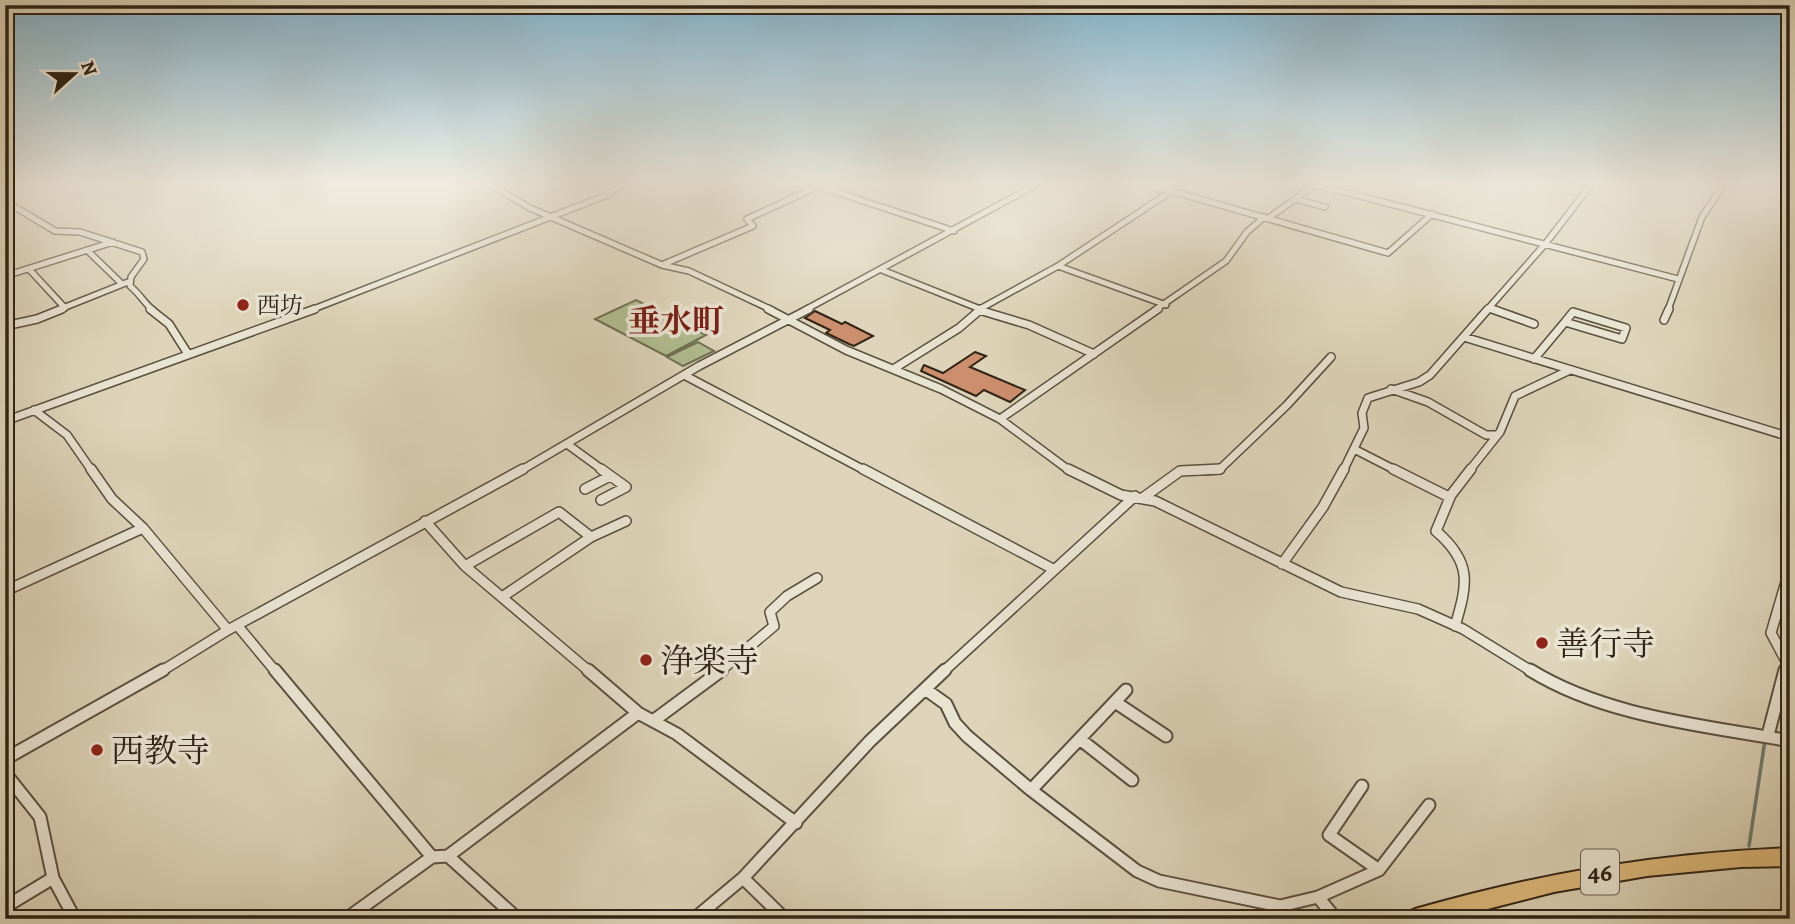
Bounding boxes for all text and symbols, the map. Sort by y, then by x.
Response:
north arrow [38,38,108,108]
text: N [74,57,104,80]
place label: 西坊 [257,290,303,321]
marker: 西坊 [235,297,251,313]
district label: 垂水町 [628,299,724,343]
place label: 善行寺 [1556,621,1655,666]
marker: 善行寺 [1534,635,1550,651]
place label: 浄楽寺 [660,638,759,683]
marker: 浄楽寺 [638,652,654,668]
place label: 西教寺 [111,728,210,773]
marker: 西教寺 [89,742,105,758]
road number: 46 [1581,850,1619,894]

